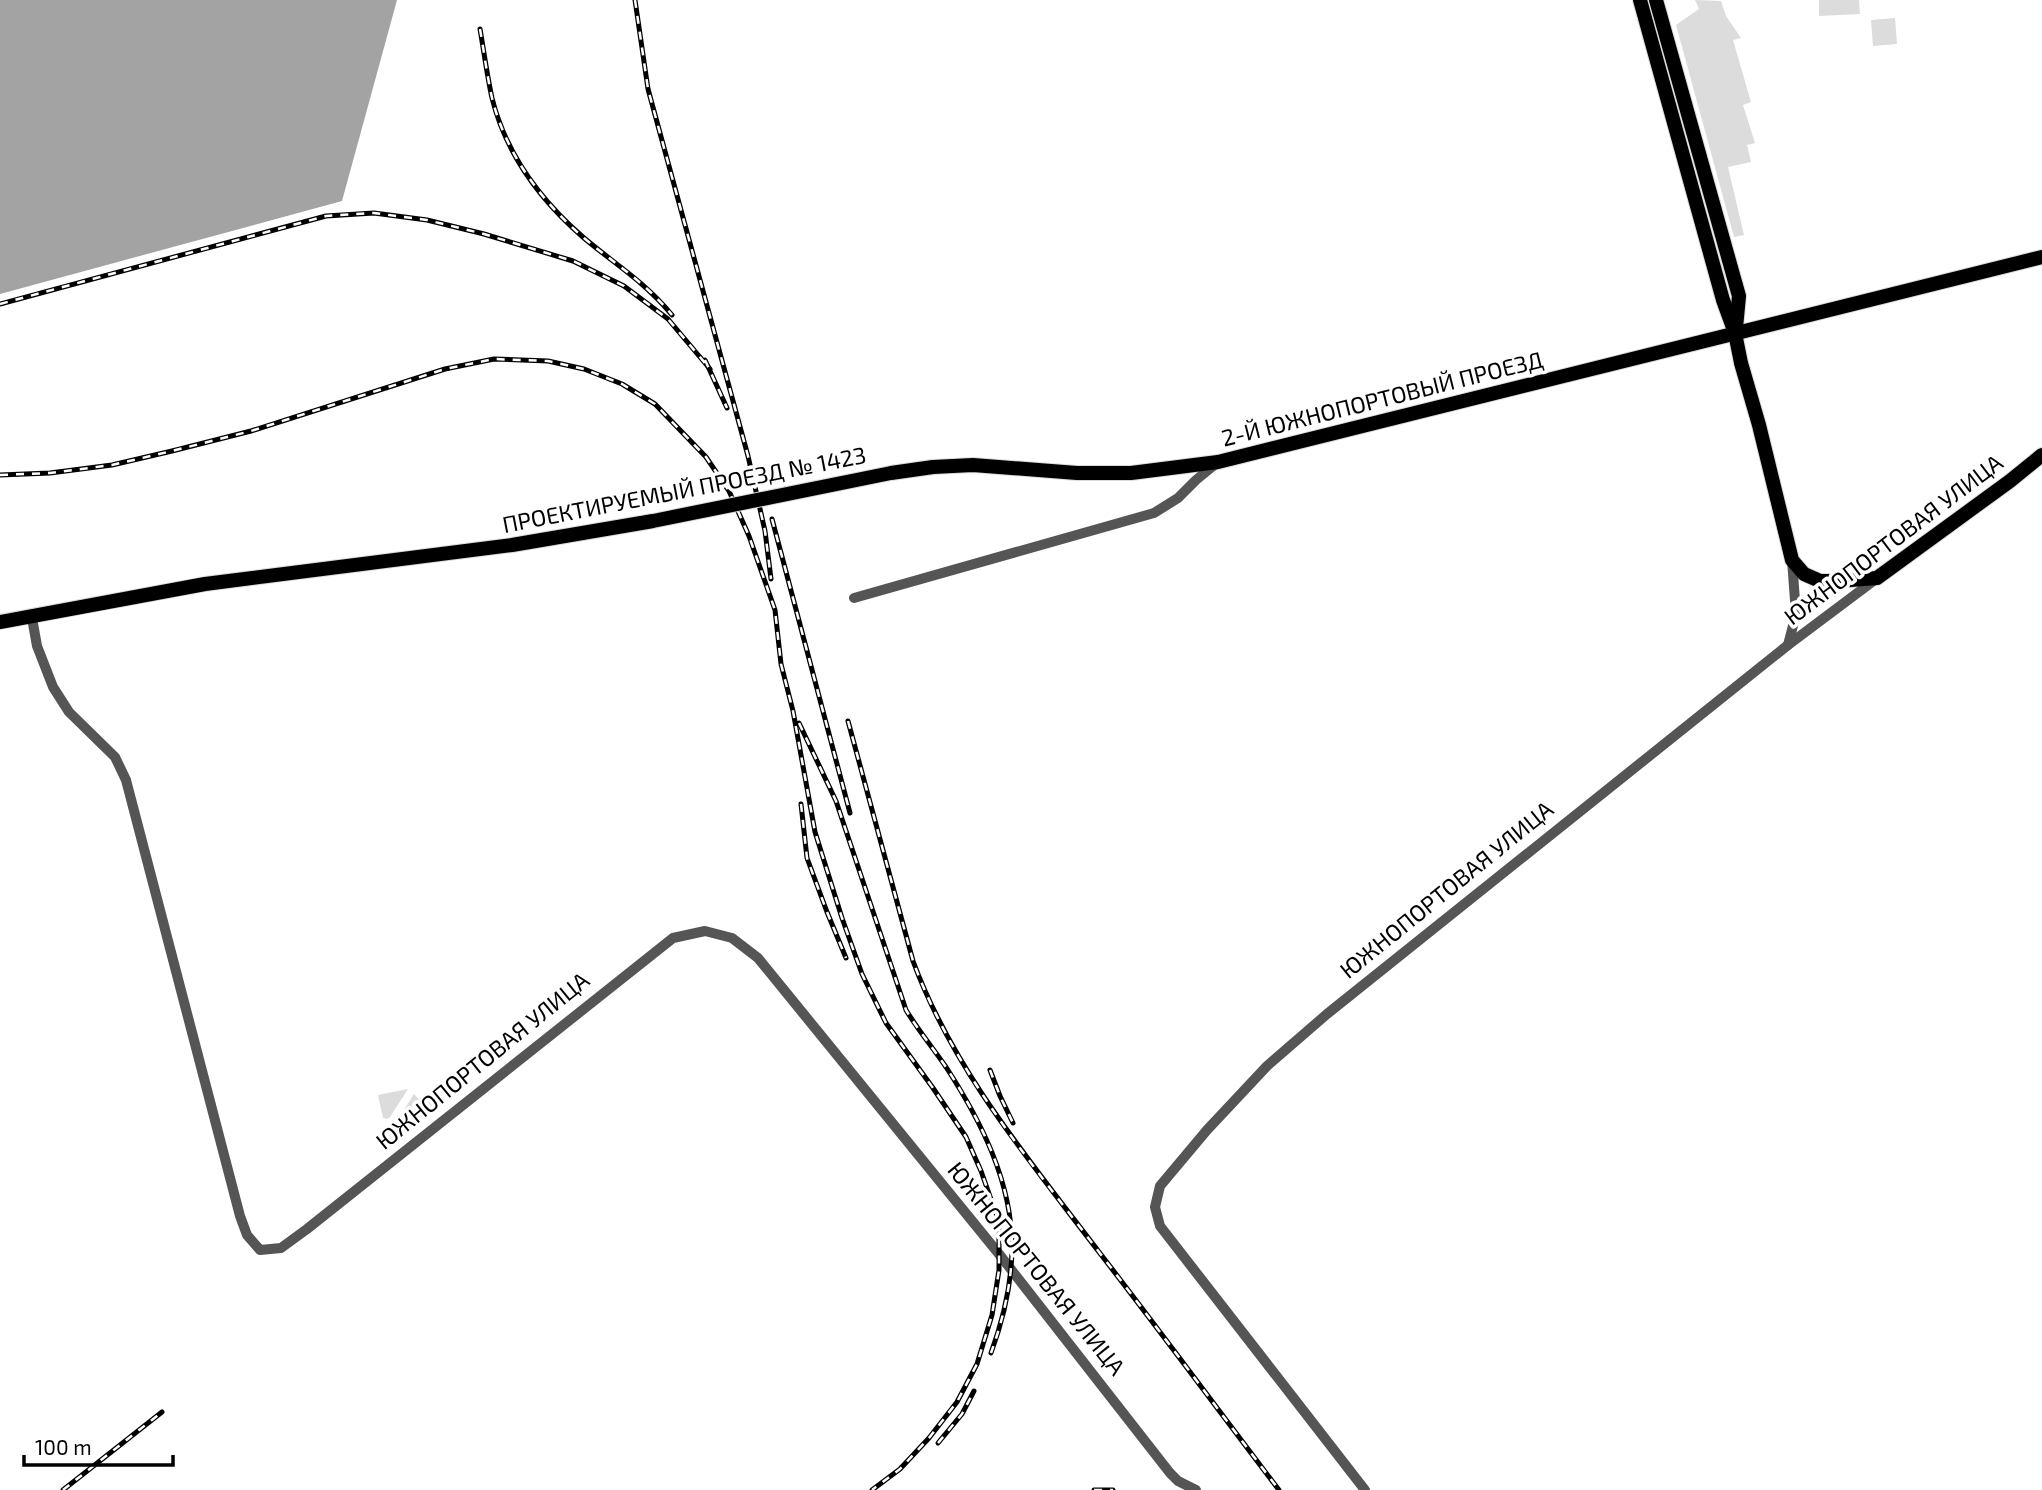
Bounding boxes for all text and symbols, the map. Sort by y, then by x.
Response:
street label: 2-Й ЮЖНОПОРТОВЫЙ ПРОЕЗД [1218,344,1546,452]
street label: ПРОЕКТИРУЕМЫЙ ПРОЕЗД № 1423 [500,440,868,538]
street label: ЮЖНОПОРТОВАЯ УЛИЦА [1778,447,2008,630]
street label: ЮЖНОПОРТОВАЯ УЛИЦА [1334,794,1559,984]
street label: ЮЖНОПОРТОВАЯ УЛИЦА [370,965,595,1155]
street label: ЮЖНОПОРТОВАЯ УЛИЦА [942,1156,1132,1381]
scale bar [24,1424,173,1468]
text: 100 m [35,1434,92,1459]

